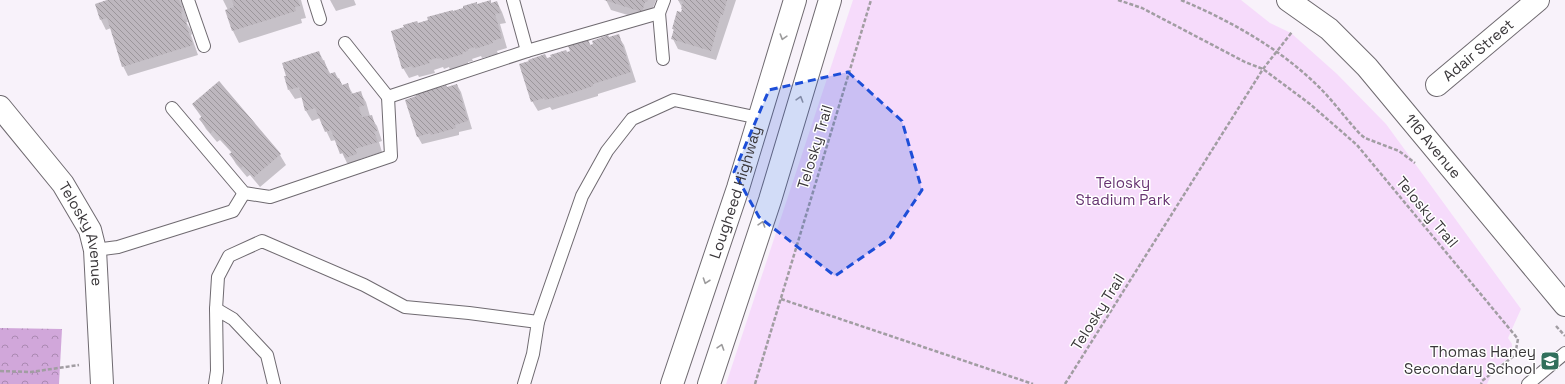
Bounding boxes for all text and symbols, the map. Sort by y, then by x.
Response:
street label: Adair Street [1439,15,1517,85]
one-way arrow [779,34,788,41]
one-way arrow [795,96,804,103]
street label: Telosky Trail [793,103,836,191]
street label: 116 Avenue [1401,110,1466,182]
street label: Lougheed Highway [705,123,765,261]
street label: Telosky Trail [1392,172,1463,251]
park label: Telosky Stadium Park [1076,173,1170,209]
street label: Telosky Avenue [55,178,107,287]
one-way arrow [757,220,766,227]
street label: Telosky Trail [1067,270,1129,354]
one-way arrow [703,278,711,285]
place label: Thomas Haney Secondary School [1404,342,1536,378]
one-way arrow [716,344,725,351]
school or university icon: Thomas Haney Secondary School [1539,350,1561,372]

